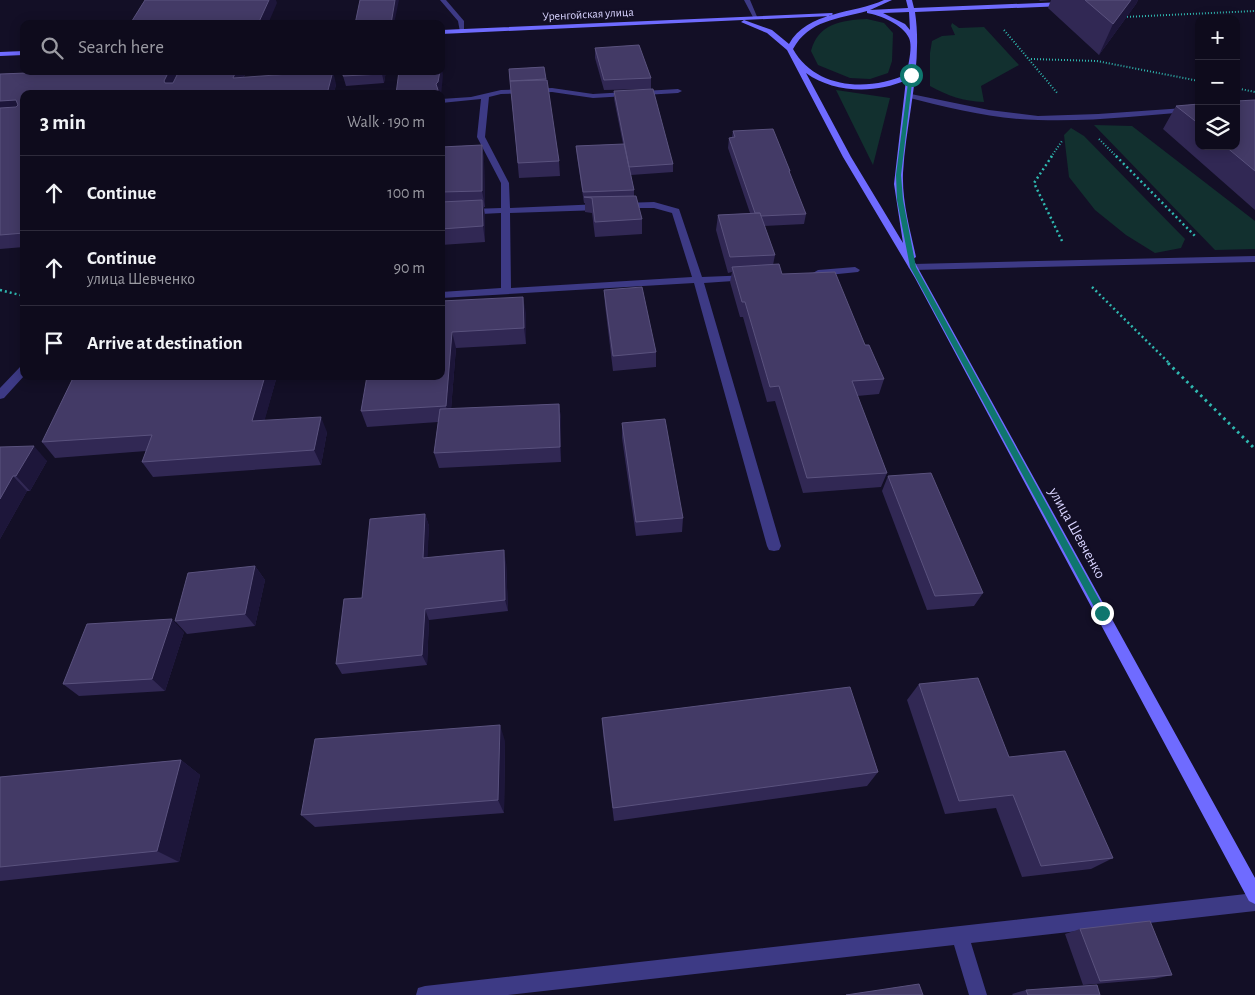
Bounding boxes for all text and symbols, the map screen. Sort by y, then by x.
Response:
street label: Уренгойская улица [542,6,635,23]
map controls [1195,15,1240,150]
button: + [1195,15,1240,60]
search box [20,20,445,75]
icon: search [38,34,66,62]
text: Search here [78,38,164,57]
button: − [1195,60,1240,105]
route start [900,64,923,87]
button: layers [1195,105,1240,150]
text: 3 min [40,112,86,133]
text: Walk · 190 m [347,114,425,130]
icon: ahead [40,179,68,207]
text: Continue [87,184,156,203]
text: 100 m [387,185,425,201]
text: Continue [87,249,156,268]
icon: ahead [40,254,68,282]
text: 90 m [394,260,425,276]
text: улица Шевченко [87,271,195,287]
icon: arrive [40,329,68,357]
text: Arrive at destination [87,334,243,353]
street label: улица Шевченко [1045,484,1108,581]
route end [1091,602,1114,625]

